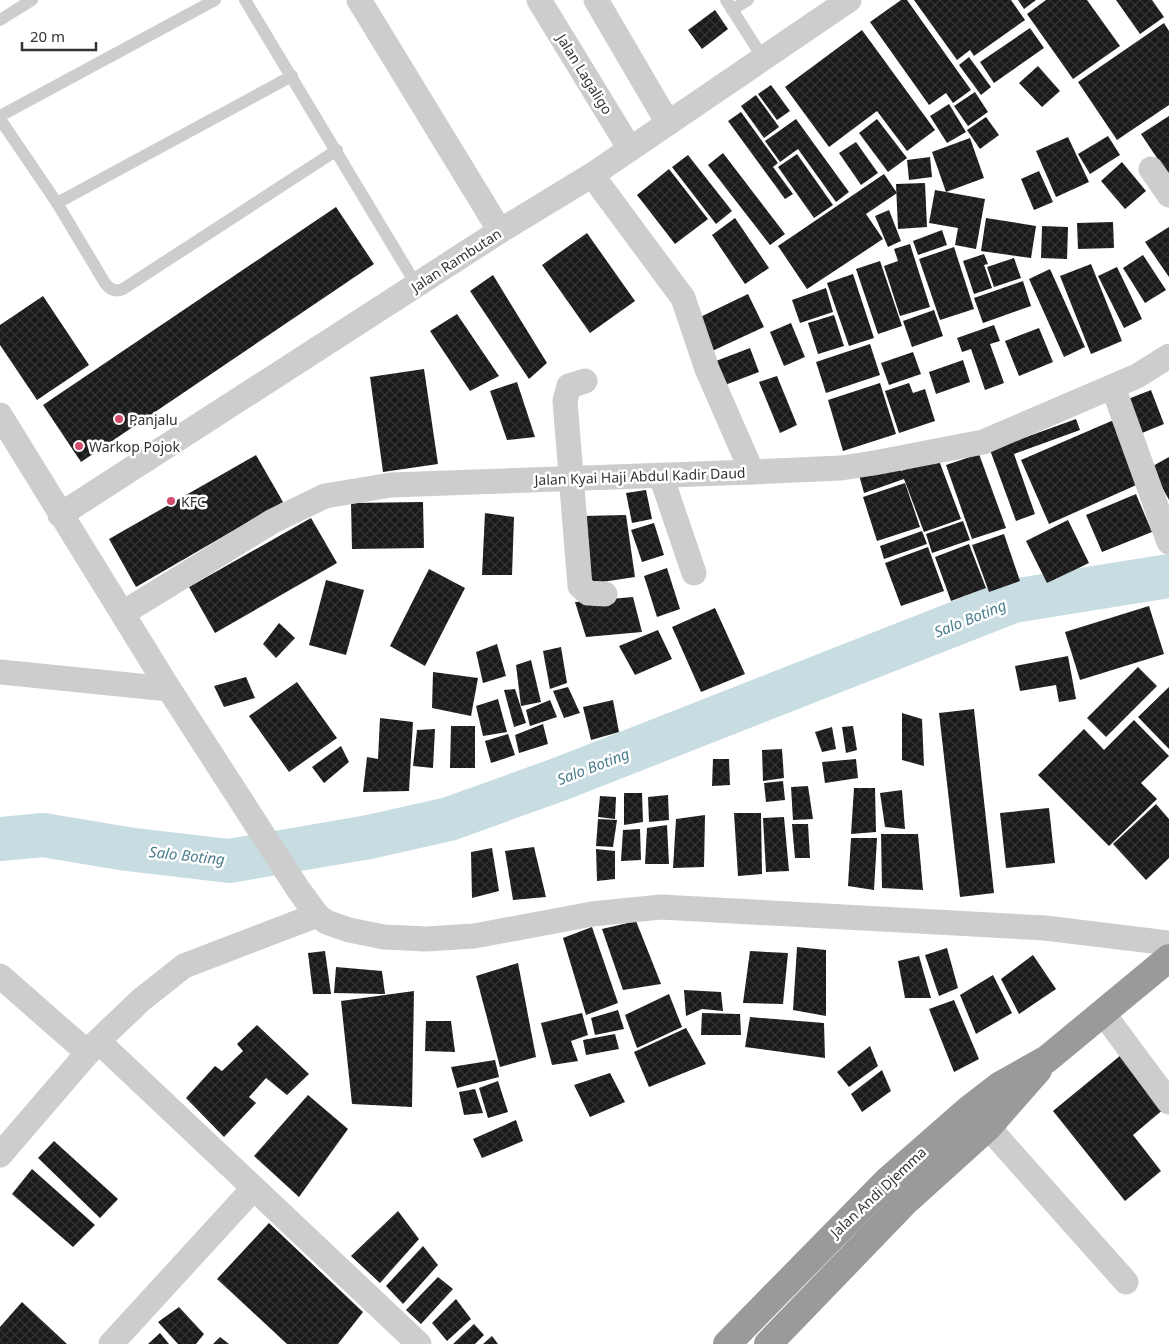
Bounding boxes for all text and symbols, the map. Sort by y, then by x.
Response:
scale bar [22,20,96,52]
text: 20 m [30,26,65,46]
street label: Jalan Lagaligo [552,29,617,118]
street label: Jalan Rambutan [406,224,505,297]
place label: Panjalu [129,410,178,429]
marker: Panjalu [113,413,125,425]
place label: Warkop Pojok [89,437,181,456]
marker: Warkop Pojok [73,440,85,452]
street label: Jalan Kyai Haji Abdul Kadir Daud [532,463,746,489]
place label: KFC [181,492,206,511]
marker: KFC [165,495,177,507]
water label: Salo Boting [931,594,1009,642]
water label: Salo Boting [554,743,632,789]
water label: Salo Boting [148,841,226,869]
street label: Jalan Andi Djemma [824,1143,930,1243]

